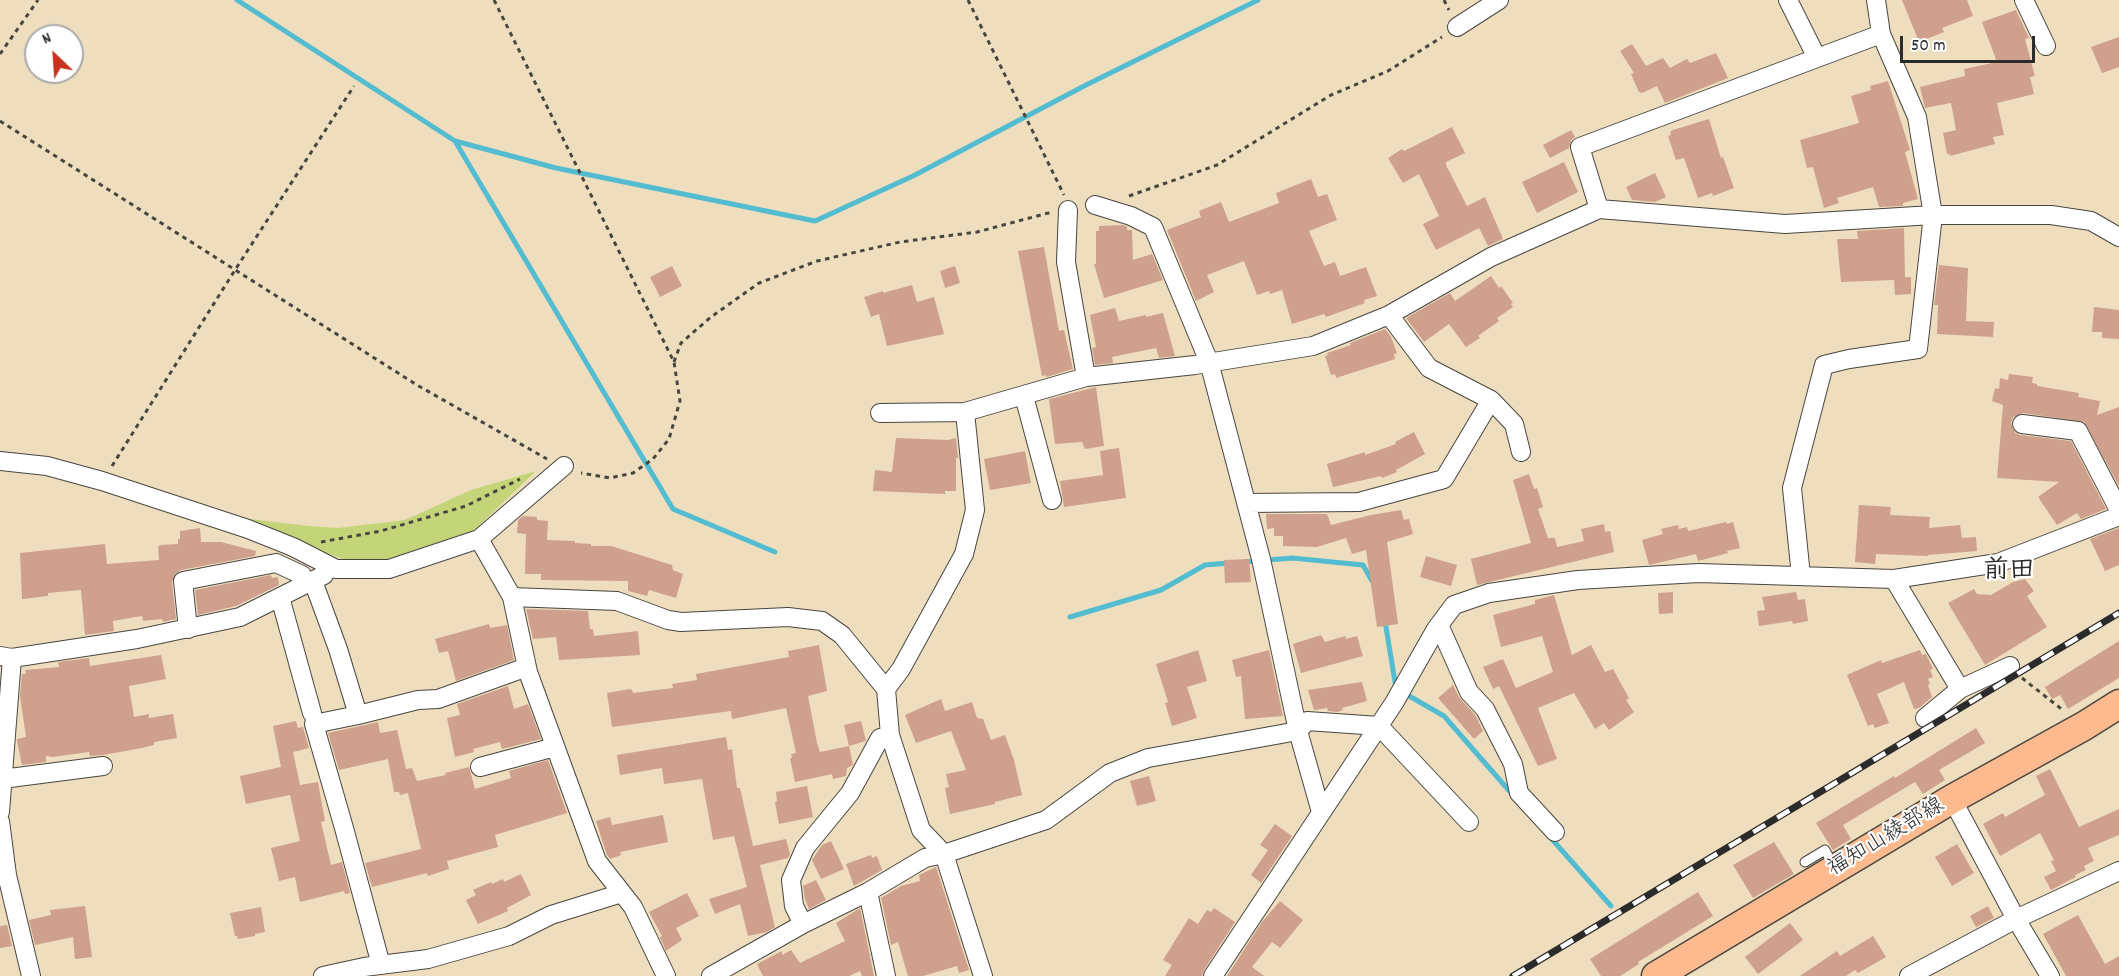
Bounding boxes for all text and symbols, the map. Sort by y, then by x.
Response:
north arrow [24,24,84,84]
scale bar [1903,24,2038,62]
text: N [39,27,55,51]
text: 50 m [1911,34,1946,59]
district label: 前田 [1983,557,2035,589]
street label: 福知山綾部線 [1824,794,1950,884]

